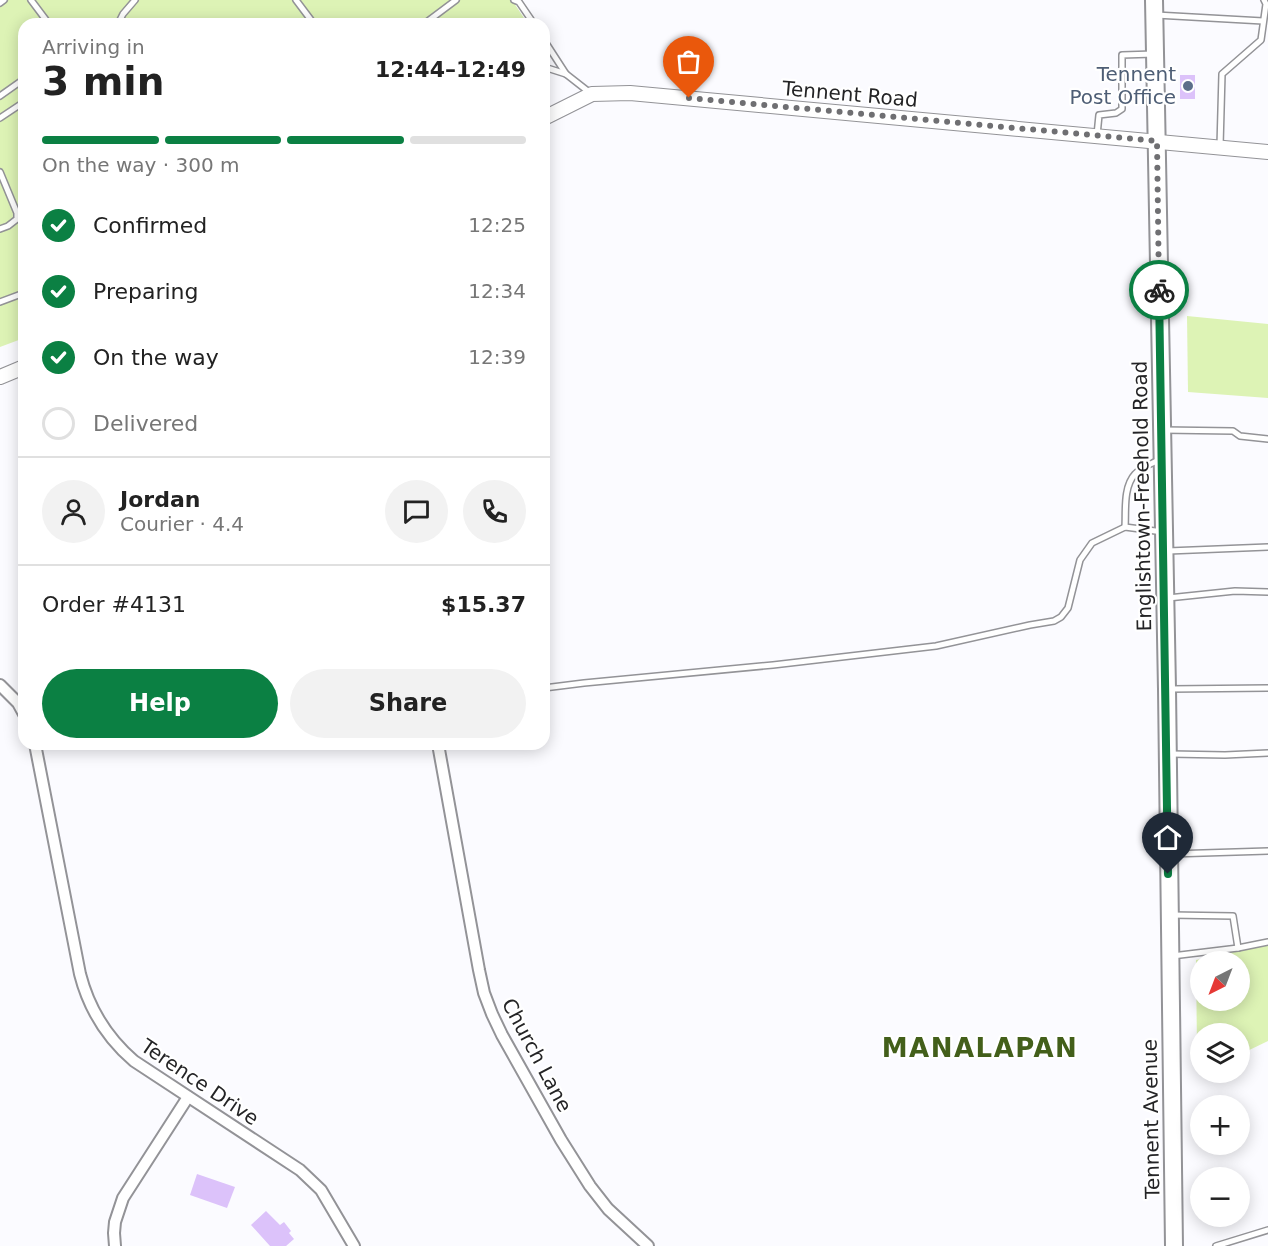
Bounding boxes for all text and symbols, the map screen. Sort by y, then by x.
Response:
text: Arriving in [42,35,145,59]
pin [663,36,714,98]
icon: bag [672,45,705,78]
text: 12:44–12:49 [375,57,526,82]
text: 3 min [42,59,164,104]
place label: Tennent Post Office [1069,62,1176,109]
street label: Tennent Road [780,76,919,112]
marker: Tennent Post Office [1181,79,1195,93]
text: On the way · 300 m [42,153,240,177]
icon: check [42,209,75,242]
text: Confirmed [93,213,207,238]
text: 12:25 [468,213,526,237]
courier [1129,260,1189,320]
icon: bike [1143,274,1176,307]
icon: check [42,275,75,308]
text: Preparing [93,279,199,304]
text: 12:34 [468,279,526,303]
icon: check [42,341,75,374]
text: On the way [93,345,219,370]
text: 12:39 [468,345,526,369]
street label: Englishtown-Freehold Road [1128,360,1156,632]
text: Delivered [93,411,198,436]
button: person [42,480,105,543]
button: chat [385,480,448,543]
button: phone [463,480,526,543]
text: Jordan [120,487,200,512]
text: Courier · 4.4 [120,512,244,536]
text: Order #4131 [42,592,186,617]
text: $15.37 [441,592,526,617]
button: Help [42,669,278,738]
button: Share [290,669,526,738]
pin [1142,812,1193,874]
icon: home [1151,821,1184,854]
north arrow [1190,951,1250,1011]
map controls [1190,951,1250,1227]
street label: Church Lane [497,994,577,1116]
button: layers [1190,1023,1250,1083]
street label: Terence Drive [136,1033,263,1130]
district label: MANALAPAN [882,1033,1078,1063]
street label: Tennent Avenue [1138,1039,1164,1200]
button: + [1190,1095,1250,1155]
button: − [1190,1167,1250,1227]

